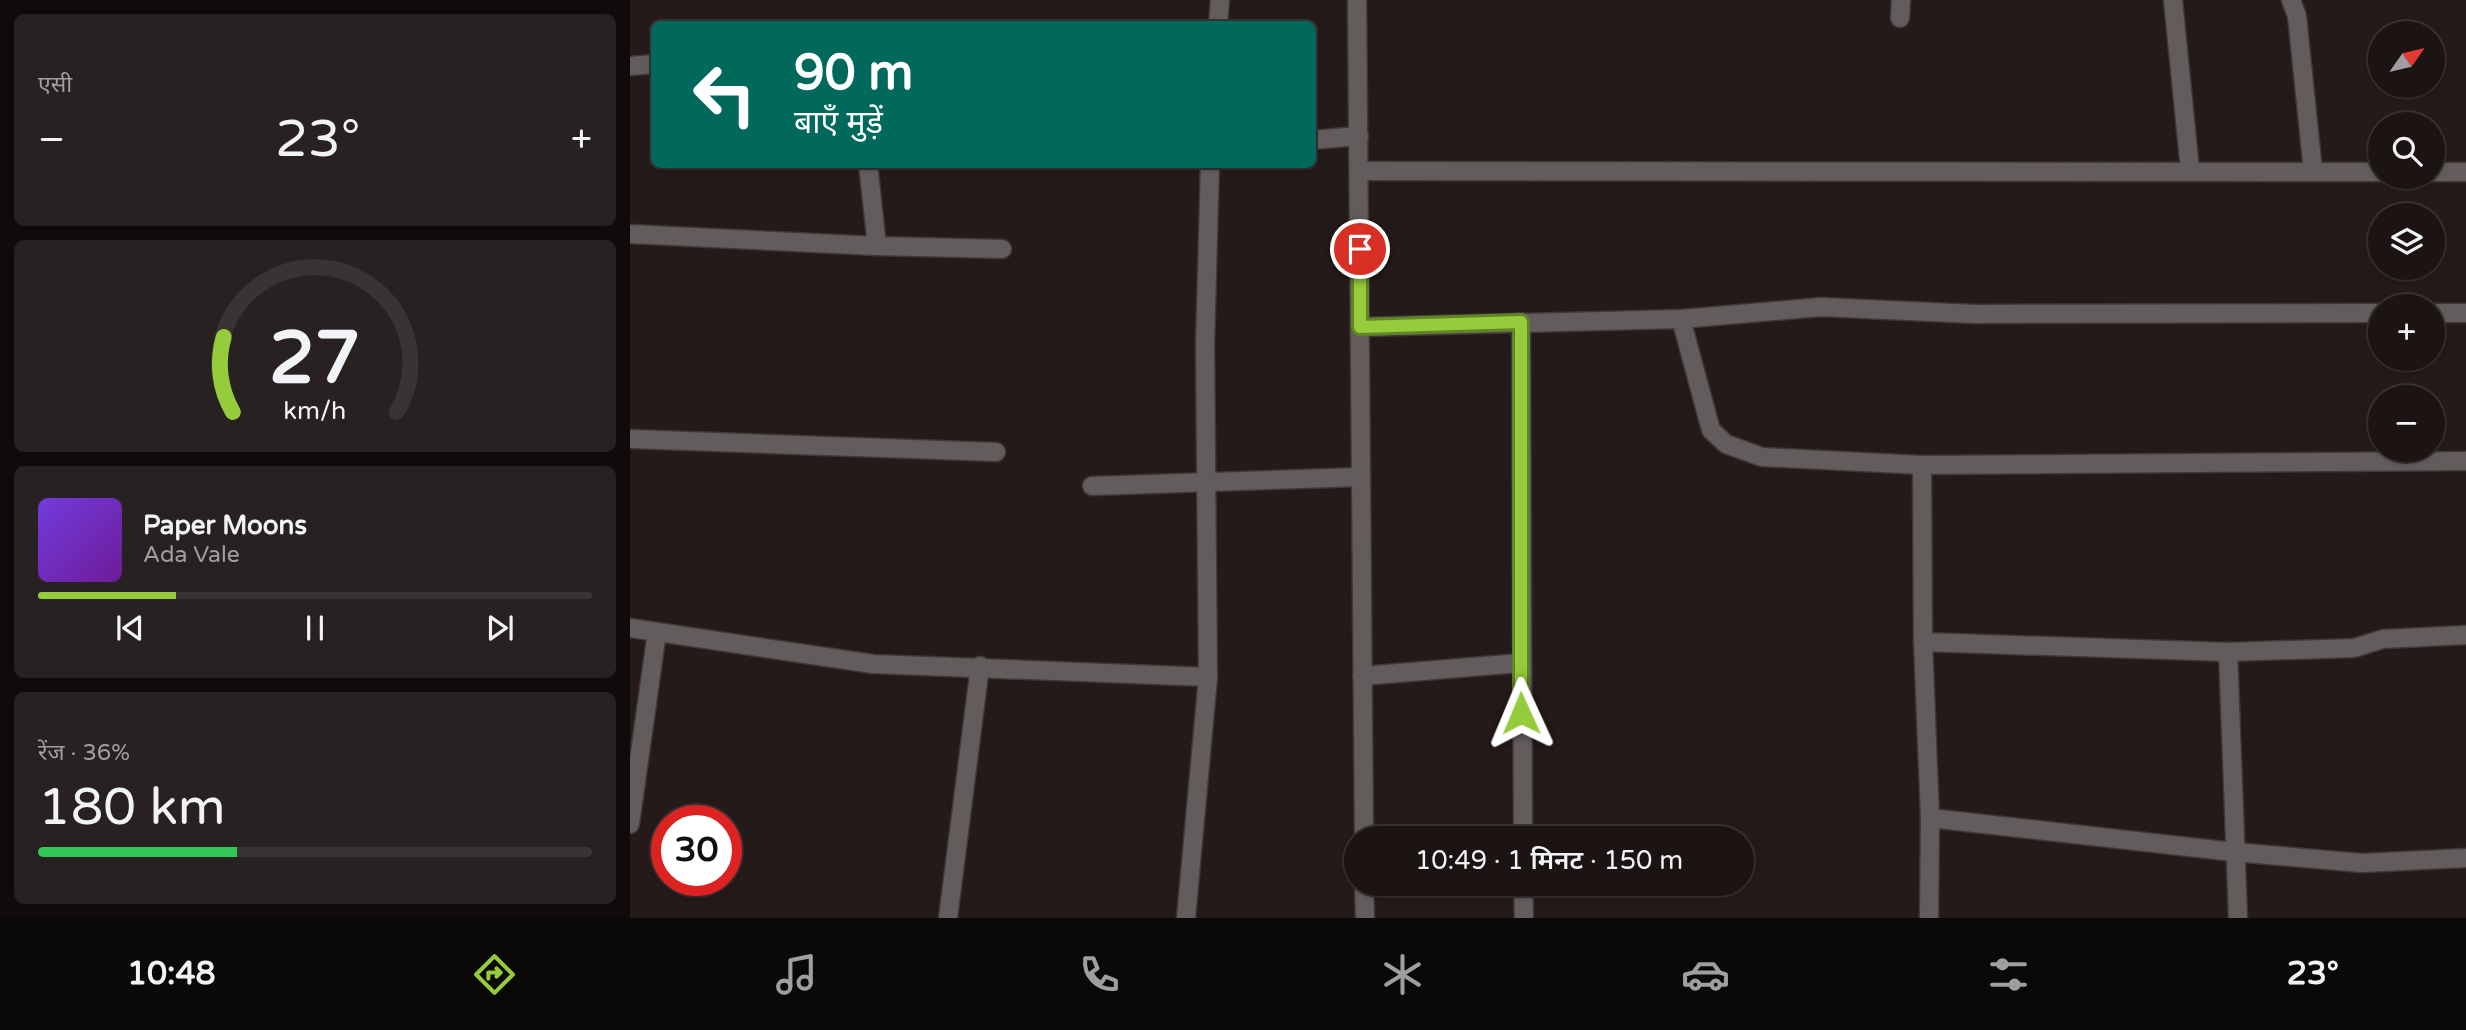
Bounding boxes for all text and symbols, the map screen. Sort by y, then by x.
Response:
north arrow [2368,21,2445,98]
map controls [2368,21,2445,462]
text: 90 m [794,44,913,103]
icon: left [679,49,770,140]
text: एसी [38,71,72,99]
text: बाएँ मुड़ें [794,104,883,142]
text: 23° [275,108,360,171]
button: search [2368,112,2445,189]
text: − [38,117,65,163]
text: + [571,117,592,163]
button: layers [2368,203,2445,280]
pin [1330,219,1390,279]
icon: arrive [1341,230,1379,268]
button: + [2368,294,2445,371]
text: 27 [269,315,361,403]
button: − [2368,385,2445,462]
text: km/h [284,396,346,426]
text: Paper Moons [143,510,307,541]
text: Ada Vale [143,541,240,569]
icon: previous [111,609,149,647]
icon: pause [296,609,334,647]
icon: next [481,609,519,647]
position arrow [1484,676,1558,750]
text: रेंज · 36% [38,739,130,767]
text: 180 km [38,776,226,839]
speed limit sign: 30 [651,805,742,896]
text: 10:49 · 1 मिनट · 150 m [1415,845,1683,876]
icon: directions [470,950,519,999]
icon: music [772,950,821,999]
icon: phone [1075,950,1124,999]
icon: climate [1378,950,1427,999]
icon: car [1681,950,1730,999]
icon: filters [1984,950,2033,999]
text: 10:48 [127,955,216,993]
text: 23° [2287,955,2339,993]

